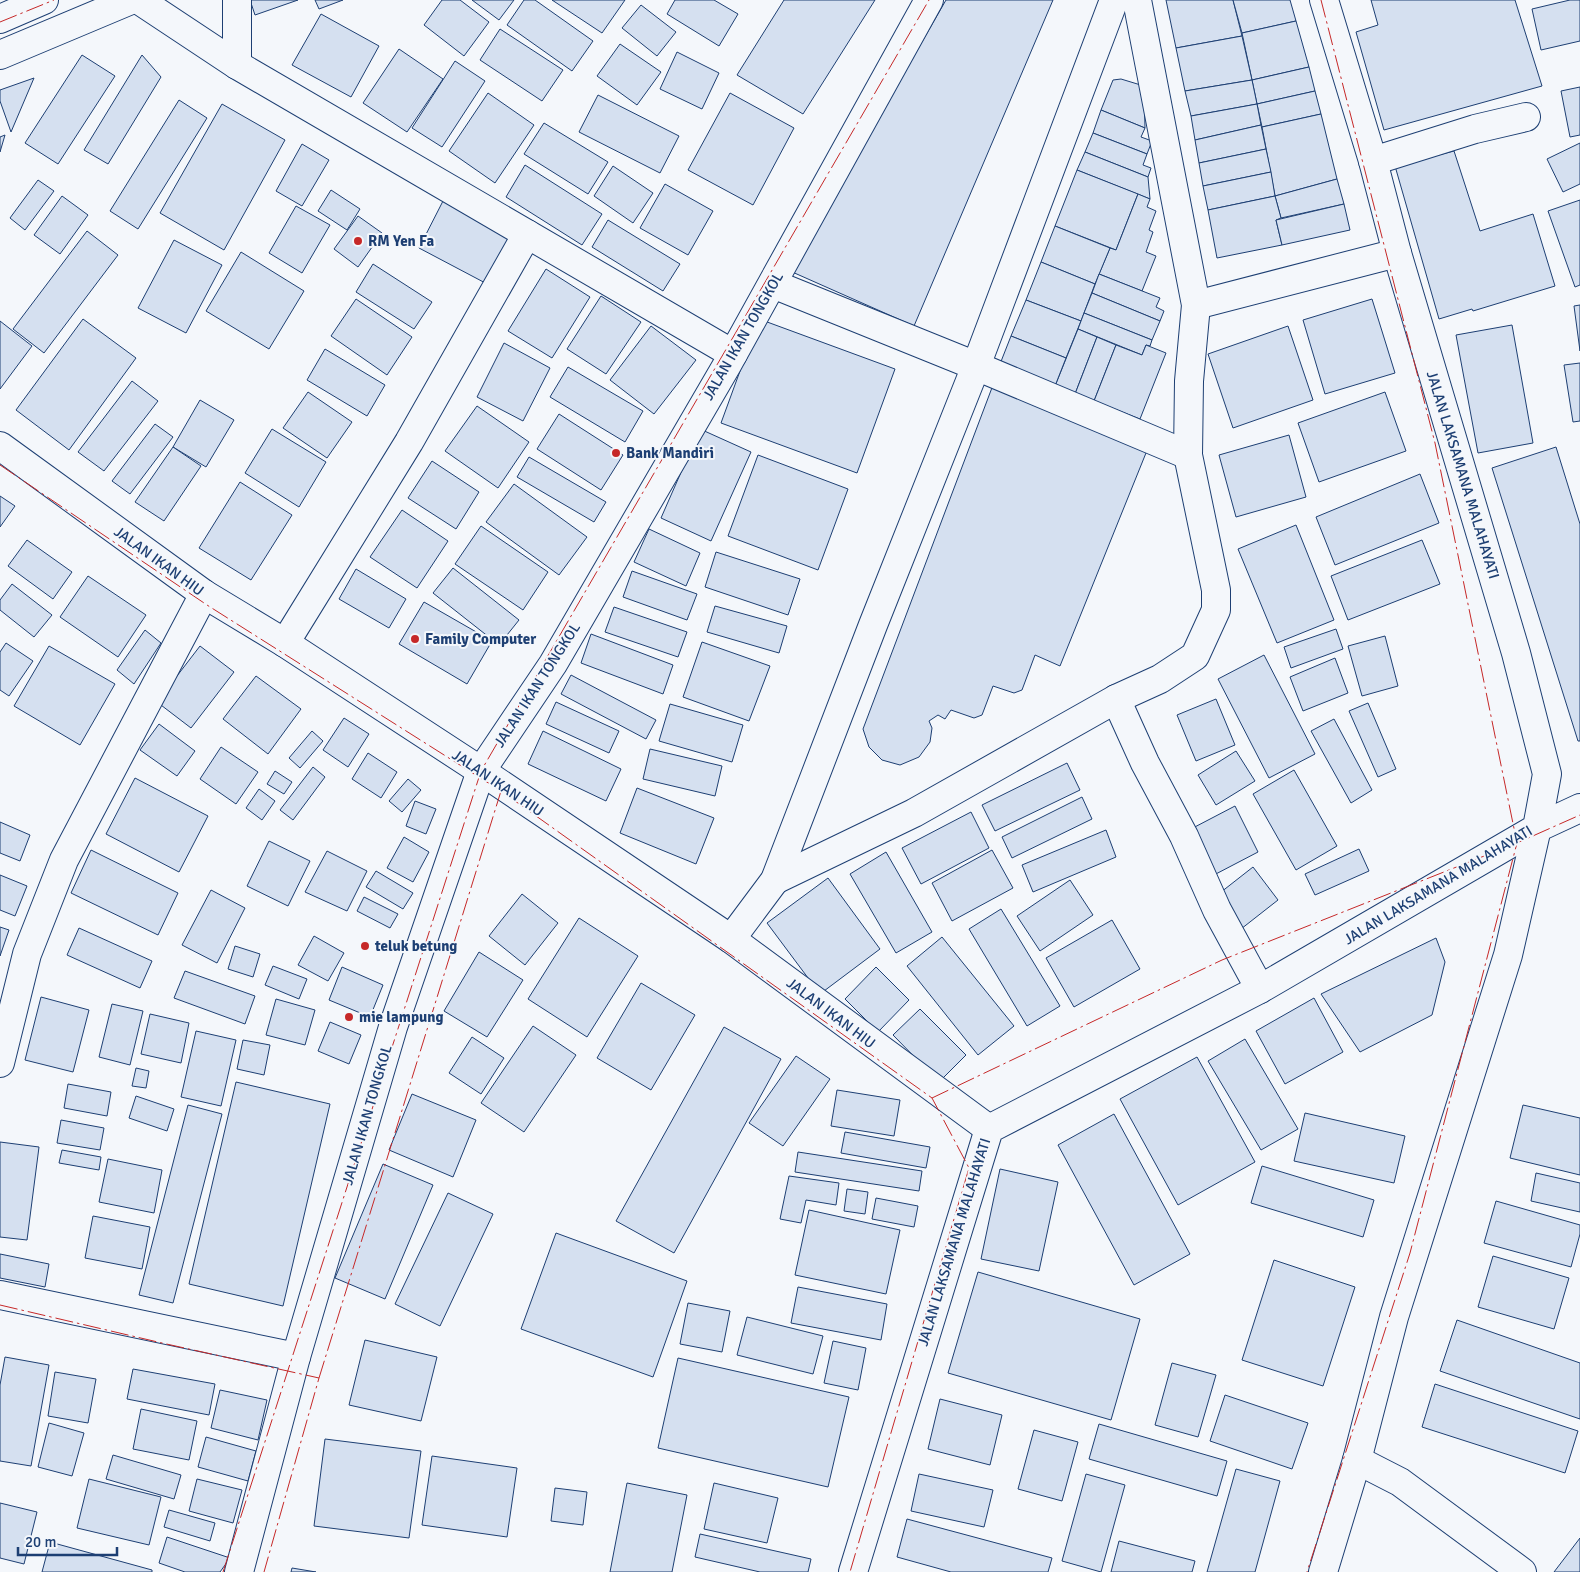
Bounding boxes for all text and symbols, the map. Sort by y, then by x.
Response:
place label: RM Yen Fa [368,232,435,250]
marker: RM Yen Fa [352,235,364,247]
street label: JALAN IKAN TONGKOL [699,268,787,403]
street label: JALAN LAKSAMANA MALAHAYATI [1423,369,1503,581]
place label: Bank Mandiri [626,444,714,462]
marker: Bank Mandiri [610,447,622,459]
street label: JALAN IKAN HIU [111,522,207,600]
street label: JALAN IKAN TONGKOL [490,619,584,751]
place label: Family Computer [425,630,536,648]
marker: Family Computer [409,633,421,645]
street label: JALAN IKAN HIU [449,746,547,820]
street label: JALAN LAKSAMANA MALAHAYATI [1340,821,1536,949]
place label: teluk betung [374,937,457,955]
marker: teluk betung [359,940,371,952]
street label: JALAN IKAN HIU [783,974,879,1052]
place label: mie lampung [359,1008,443,1026]
marker: mie lampung [343,1011,355,1023]
street label: JALAN IKAN TONGKOL [338,1043,396,1187]
street label: JALAN LAKSAMANA MALAHAYATI [914,1136,994,1348]
scale bar [18,1524,116,1556]
text: 20 m [25,1533,56,1551]

